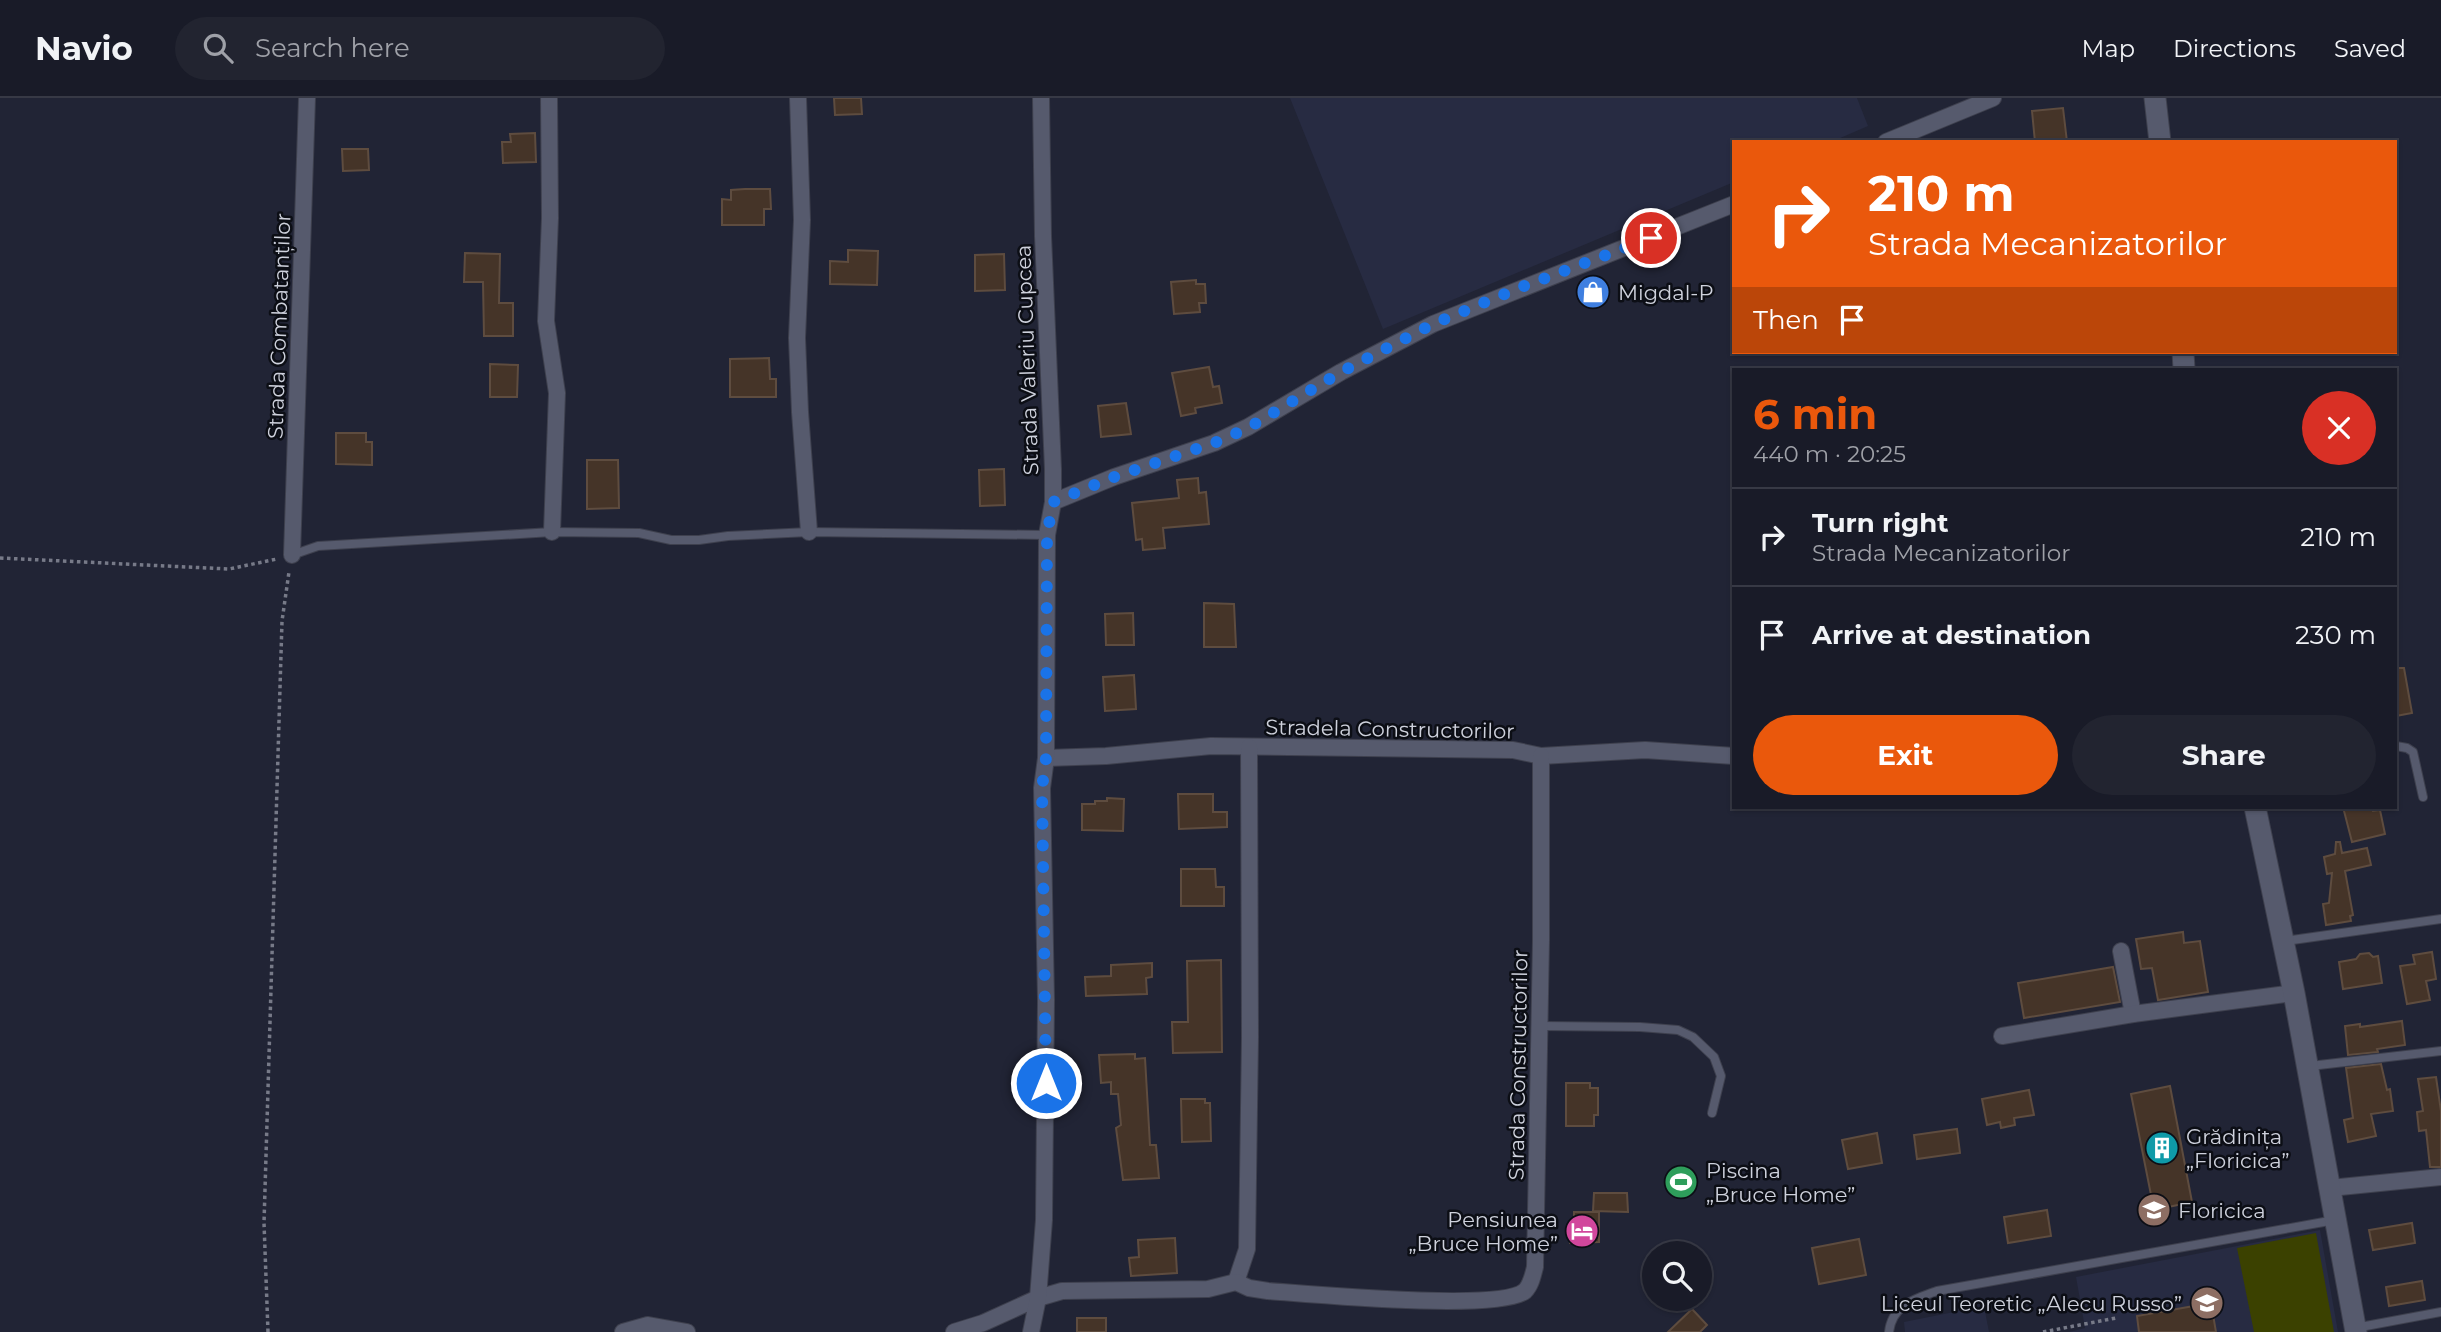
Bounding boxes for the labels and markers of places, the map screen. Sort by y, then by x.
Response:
pin [1621,208,1681,268]
shop icon: Migdal-P [1574,273,1612,311]
place label: Migdal-P [1618,280,1713,305]
place label: Grădinița „Floricica” [2186,1124,2289,1173]
building icon: Grădinița „Floricica” [2143,1129,2181,1167]
place label: Piscina „Bruce Home” [1706,1158,1855,1207]
sports icon: Piscina „Bruce Home” [1662,1163,1700,1201]
school or university icon: Floricica [2135,1191,2173,1229]
place label: Floricica [2178,1198,2266,1223]
place label: Pensiunea „Bruce Home” [1409,1207,1558,1256]
hotel icon: Pensiunea „Bruce Home” [1563,1212,1601,1250]
school or university icon: Liceul Teoretic „Alecu Russo” [2188,1284,2226,1322]
place label: Liceul Teoretic „Alecu Russo” [1881,1291,2182,1316]

